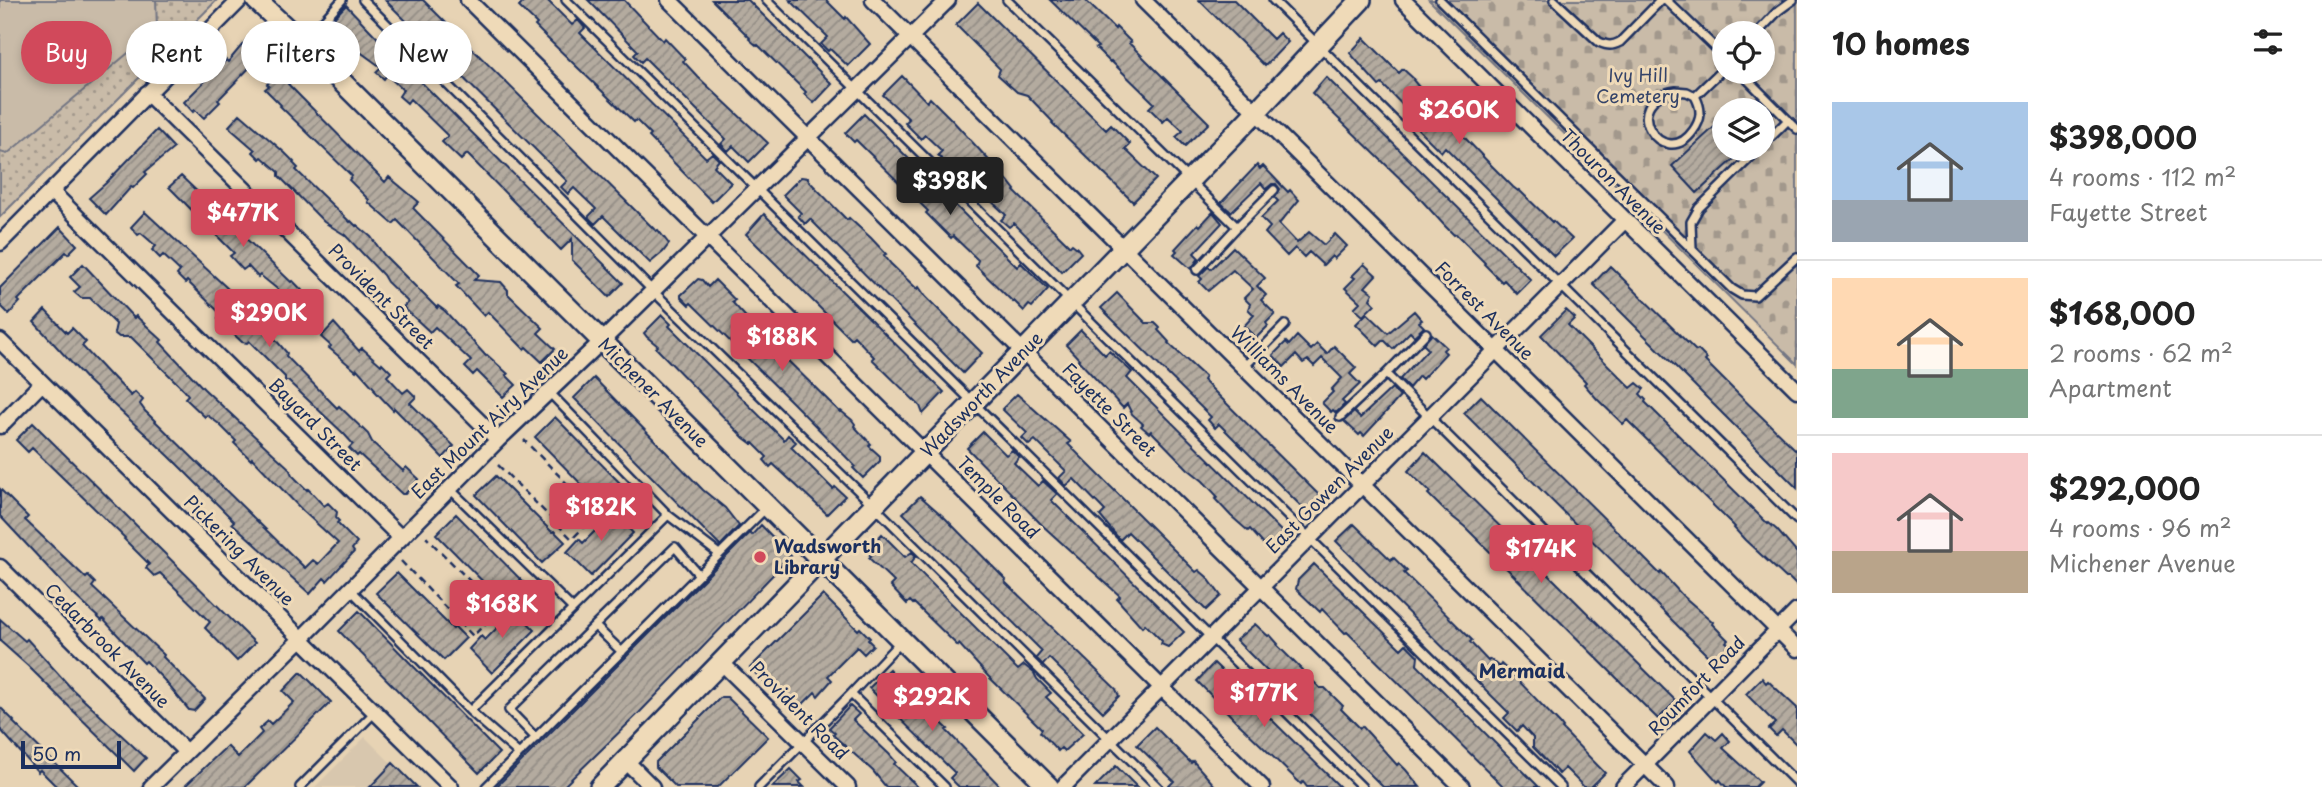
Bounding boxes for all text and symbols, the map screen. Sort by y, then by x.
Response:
text: 10 homes [1832,20,1970,65]
chip: Buy [21,21,112,84]
chip: Rent [126,21,227,84]
chip: Filters [241,21,360,84]
chip: New [374,21,472,84]
map controls [1712,21,1775,161]
button: locate [1712,21,1775,84]
icon: filters [2249,23,2287,61]
park label: Ivy Hill Cemetery [1596,61,1680,109]
pin: $260K [1410,86,1508,146]
text: $260K [1419,91,1499,126]
button: layers [1712,98,1775,161]
text: $398,000 [2049,114,2197,159]
street label: Thouron Avenue [1555,122,1673,240]
icon: home [1888,130,1972,214]
pin: $398K [901,158,999,217]
text: 4 rooms · 112 m² [2049,159,2236,194]
text: $398K [913,162,987,197]
pin: $477K [194,190,292,249]
text: $477K [207,194,279,229]
text: Fayette Street [2049,194,2208,229]
street label: Provident Street [323,237,441,355]
street label: Forrest Avenue [1429,254,1541,366]
pin: $290K [220,290,318,349]
text: $168,000 [2049,290,2195,335]
text: $290K [231,294,307,329]
icon: home [1888,306,1972,390]
pin: $188K [733,314,831,373]
text: $188K [747,318,817,353]
street label: Williams Avenue [1225,319,1345,439]
street label: Wadsworth Avenue [914,325,1048,463]
street label: Michener Avenue [593,331,715,453]
text: 2 rooms · 62 m² [2049,335,2233,370]
street label: East Mount Airy Avenue [404,339,574,504]
street label: Fayette Street [1057,356,1163,462]
text: Apartment [2049,370,2172,405]
street label: Bayard Street [263,371,369,477]
street label: East Gowen Avenue [1259,419,1399,559]
street label: Temple Road [952,449,1047,544]
text: $292,000 [2049,465,2200,510]
icon: home [1888,481,1972,565]
pin: $182K [552,484,650,543]
street label: Pickering Avenue [179,488,302,611]
text: $182K [565,488,637,523]
text: 4 rooms · 96 m² [2049,510,2232,545]
pin: $174K [1492,526,1590,585]
text: $174K [1506,530,1576,565]
place label: Wadsworth Library [774,532,881,580]
text: Michener Avenue [2049,545,2236,580]
marker: Wadsworth Library [752,549,768,565]
street label: Cedarbrook Avenue [39,576,177,714]
pin: $168K [453,580,551,640]
text: $168K [466,585,538,620]
street label: Roumfort Road [1641,629,1751,741]
street label: Provident Road [745,654,856,765]
district label: Mermaid [1479,656,1566,684]
pin: $177K [1215,670,1313,729]
pin: $292K [883,674,981,733]
text: $177K [1230,674,1298,709]
text: $292K [893,678,971,713]
scale bar [21,738,121,770]
text: 50 m [32,739,81,767]

